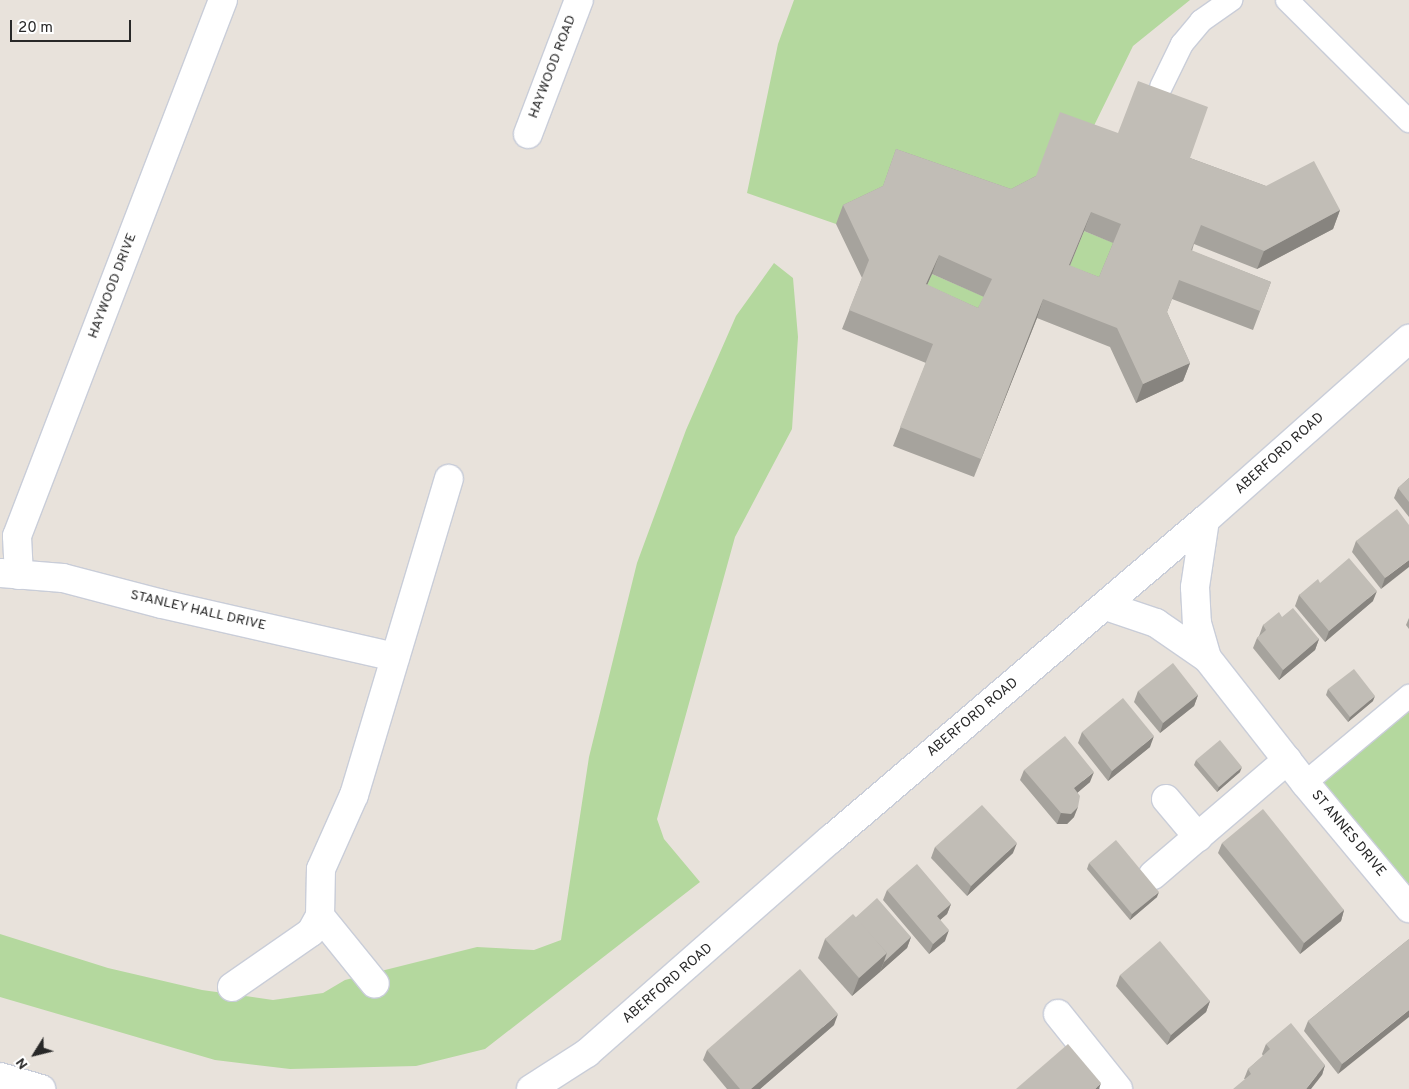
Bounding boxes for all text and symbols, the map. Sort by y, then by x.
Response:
scale bar [12,10,134,42]
street label: HAYWOOD ROAD [526,13,580,121]
text: 20 m [18,19,53,38]
street label: HAYWOOD DRIVE [85,231,141,341]
street label: ABERFORD ROAD [1232,410,1328,498]
street label: STANLEY HALL DRIVE [128,587,268,635]
street label: ABERFORD ROAD [924,675,1022,761]
street label: ST ANNES DRIVE [1307,787,1389,881]
street label: ABERFORD ROAD [620,940,716,1028]
north arrow [10,1029,60,1079]
text: N [13,1054,32,1072]

